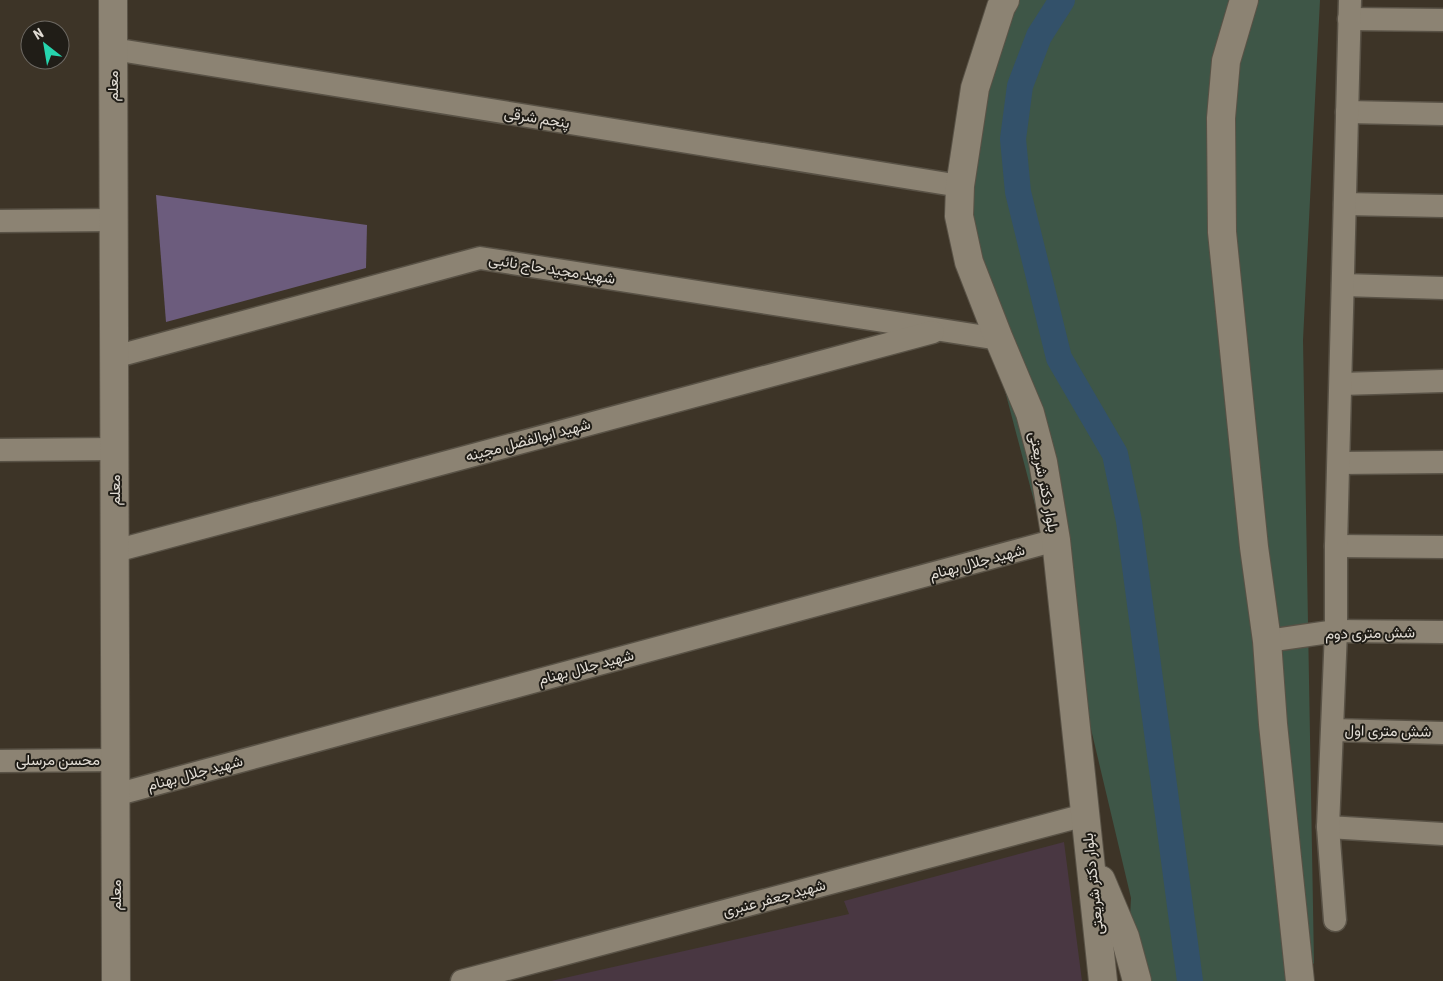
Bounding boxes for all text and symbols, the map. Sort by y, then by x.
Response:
north arrow [20,20,70,70]
text: N [31,25,46,43]
street label: معلم [104,71,123,101]
street label: پنجم شرقی [503,104,571,133]
street label: شهید مجید حاج نائبی [487,250,617,290]
street label: شهید ابوالفضل مجینه [463,415,593,465]
street label: بلوار دکتر شریعتی [1024,430,1063,534]
street label: معلم [106,475,125,505]
street label: شهید جلال بهنام [927,541,1027,584]
street label: شش متری دوم [1325,623,1415,644]
street label: شهید جلال بهنام [536,646,636,689]
street label: شش متری اول [1344,721,1432,742]
street label: محسن مرسلی [16,751,100,770]
street label: شهید جلال بهنام [145,752,245,795]
street label: بلوار دکتر شریعتی [1079,832,1108,936]
street label: شهید جعفر عنبری [720,876,828,921]
street label: معلم [107,880,126,910]

